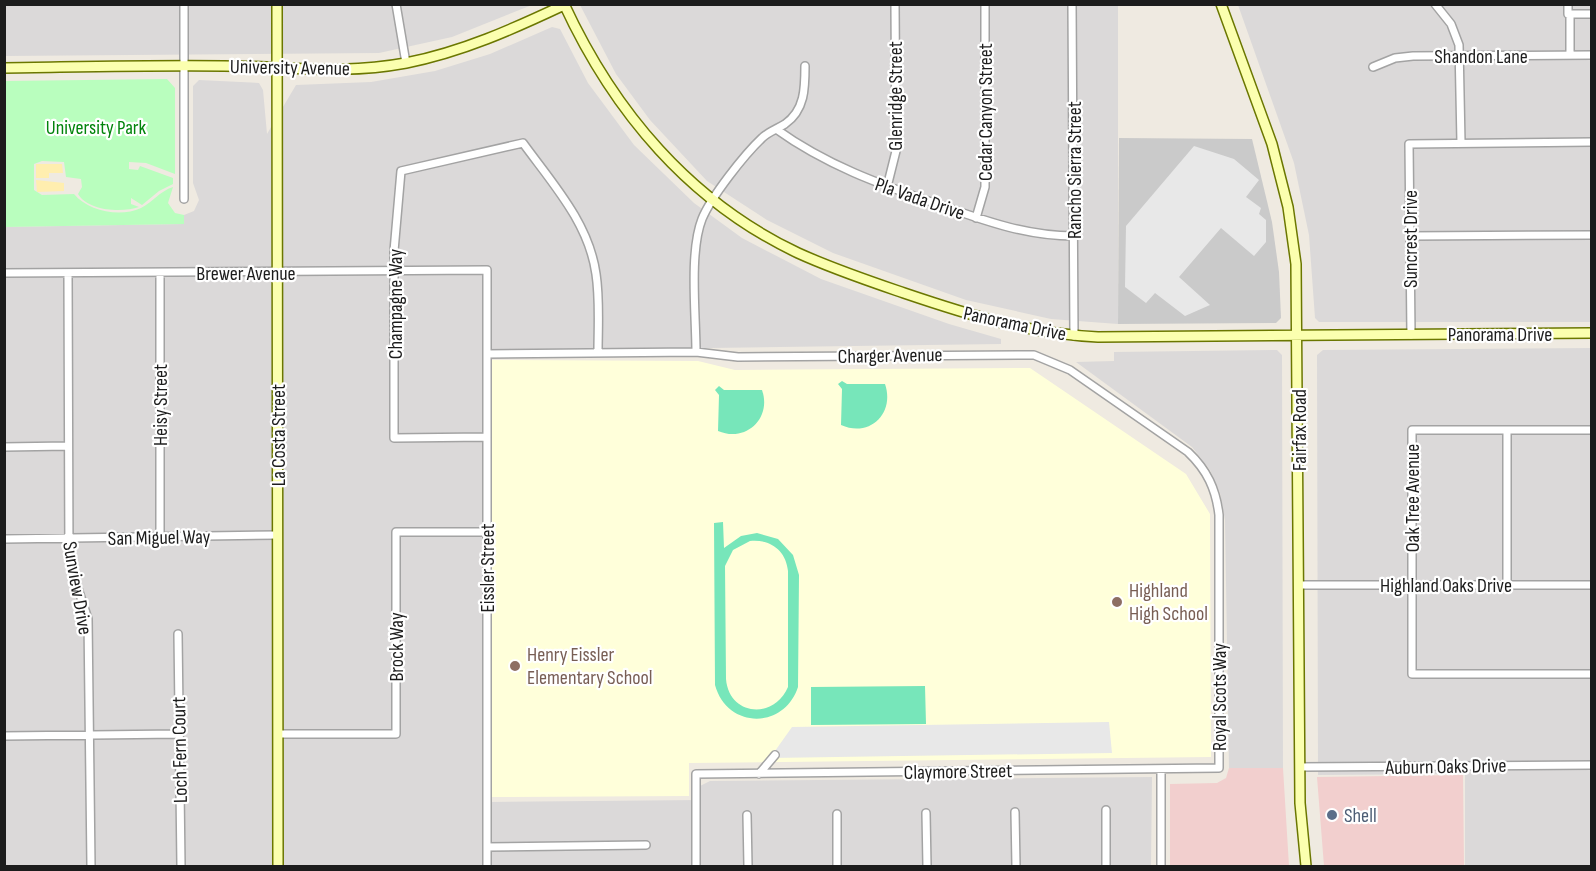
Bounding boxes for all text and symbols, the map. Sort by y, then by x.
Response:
street label: Glenridge Street [884,41,908,151]
street label: Cedar Canyon Street [974,43,998,181]
street label: Shandon Lane [1434,45,1528,69]
street label: University Avenue [230,55,350,81]
street label: Rancho Sierra Street [1063,101,1087,239]
park label: University Park [46,116,147,140]
street label: Pla Vada Drive [872,172,968,225]
street label: Suncrest Drive [1399,190,1423,288]
street label: Champagne Way [384,249,408,359]
street label: Brewer Avenue [196,262,296,286]
street label: Panorama Drive [961,301,1068,347]
street label: Panorama Drive [1448,323,1552,347]
street label: Charger Avenue [837,343,943,369]
street label: Heisy Street [149,364,173,446]
street label: La Costa Street [267,384,291,486]
street label: Fairfax Road [1288,389,1312,471]
street label: Oak Tree Avenue [1401,444,1425,552]
street label: Eissler Street [476,524,500,612]
street label: San Miguel Way [107,525,211,551]
street label: Sunview Drive [57,540,97,637]
street label: Highland Oaks Drive [1380,574,1512,598]
place label: Highland High School [1129,579,1208,626]
marker: Highland High School [1110,595,1124,609]
street label: Brock Way [385,612,409,682]
place label: Henry Eissler Elementary School [527,643,653,690]
street label: Royal Scots Way [1208,643,1232,751]
marker: Henry Eissler Elementary School [508,659,522,673]
street label: Loch Fern Court [167,697,193,803]
street label: Auburn Oaks Drive [1384,754,1507,780]
street label: Claymore Street [903,759,1013,785]
place label: Shell [1344,804,1377,828]
marker: Shell [1325,808,1339,822]

